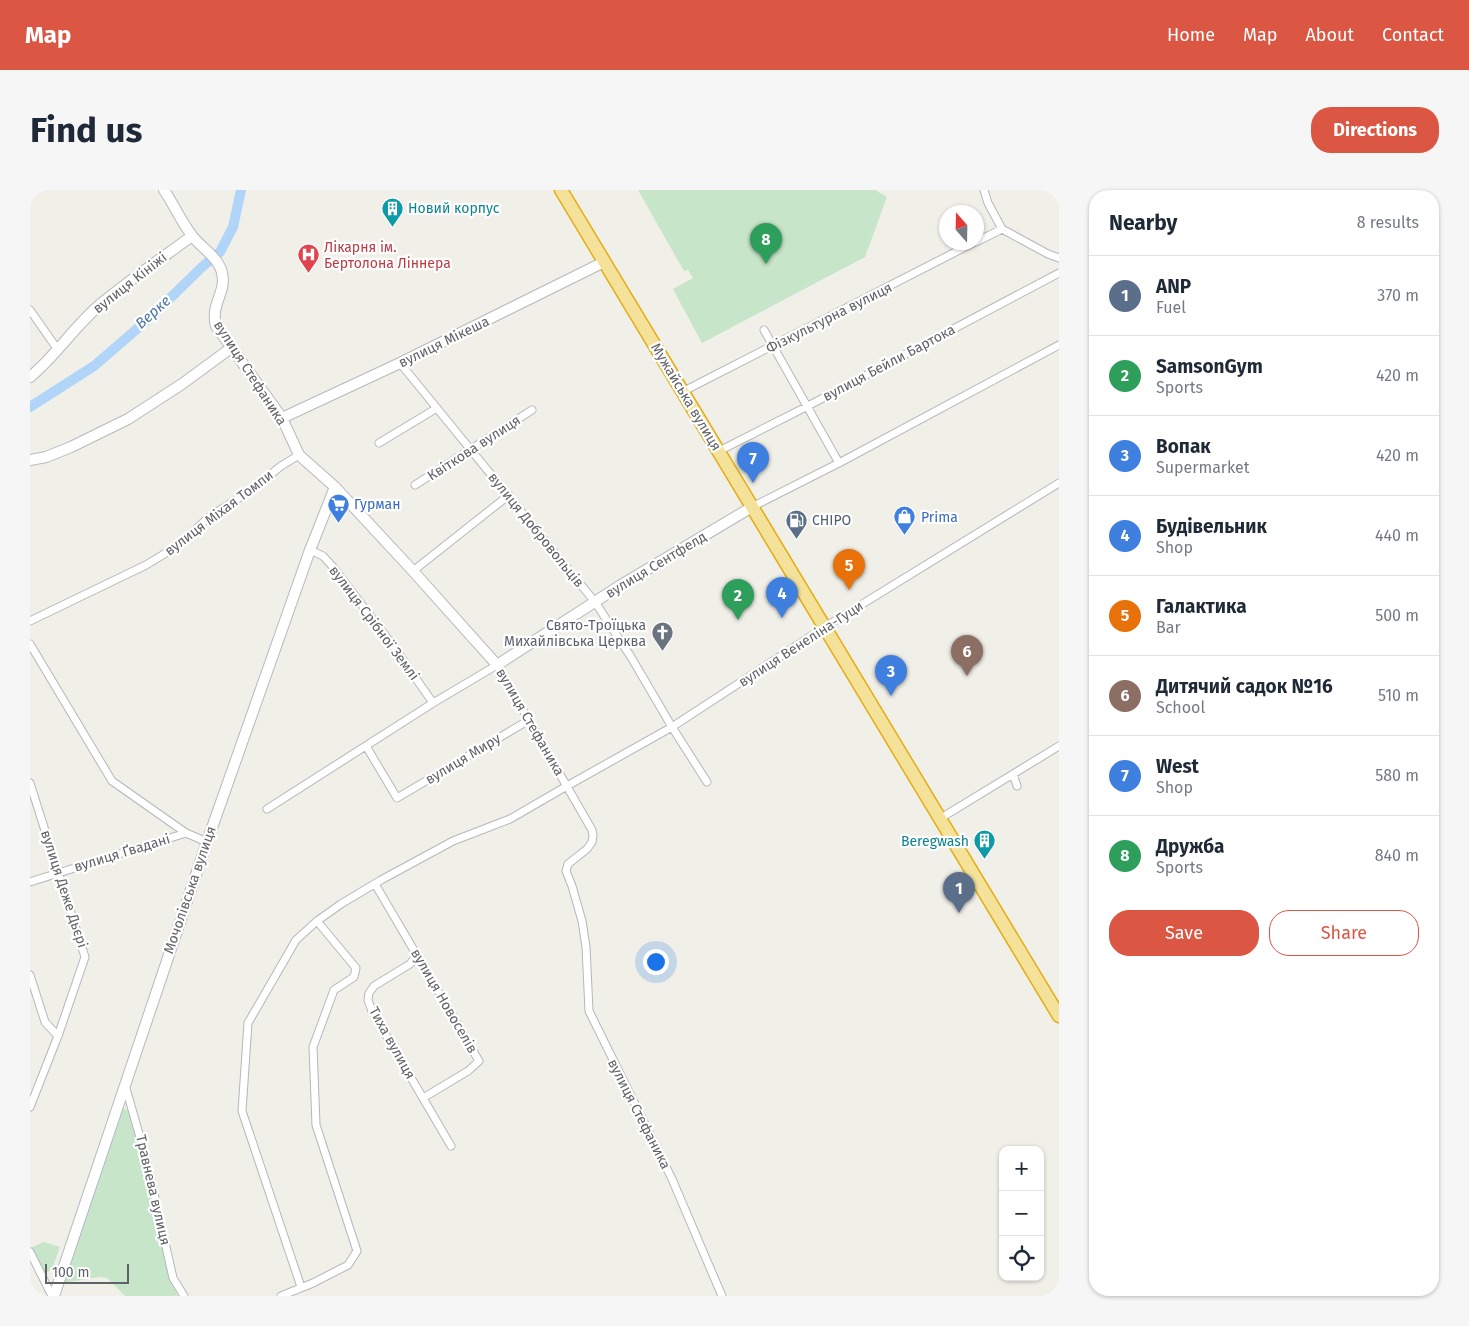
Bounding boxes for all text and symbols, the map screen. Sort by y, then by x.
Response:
text: Map [25,21,71,49]
text: Home [1167,24,1215,46]
text: Map [1243,24,1277,46]
text: About [1305,24,1354,46]
text: Contact [1382,24,1444,46]
button: Directions [1311,107,1439,153]
text: Find us [30,109,142,151]
building icon: Новий корпус [380,196,404,227]
place label: Новий корпус [408,200,500,217]
north arrow [939,205,984,250]
text: Nearby [1109,210,1177,236]
text: 8 results [1357,213,1419,232]
pin: 8 [750,223,782,264]
place label: Лікарня ім. Бертолона Ліннера [324,239,451,272]
hospital icon: Лікарня ім. Бертолона Ліннера [296,243,320,274]
street label: вулиця Кініжі [90,249,170,317]
text: ANP [1156,275,1191,298]
street label: Фізкультурна вулиця [763,279,895,357]
text: 1 [1121,286,1129,305]
text: 370 m [1377,286,1419,305]
water label: Верке [132,291,174,332]
text: Fuel [1156,298,1186,317]
street label: вулиця Мікеша [396,313,492,371]
street label: вулиця Стефаника [210,317,290,429]
street label: вулиця Бейли Бартока [820,321,958,405]
street label: Мужайська вулиця [647,340,725,454]
text: SamsonGym [1156,355,1263,378]
text: 2 [1121,366,1129,385]
text: 420 m [1376,366,1419,385]
text: Sports [1156,378,1203,397]
street label: Квіткова вулиця [424,412,524,484]
text: Вопак [1156,435,1211,458]
pin: 7 [737,442,769,483]
text: 3 [1121,446,1129,465]
text: 420 m [1376,446,1419,465]
text: Supermarket [1156,458,1250,477]
street label: вулиця Міхая Томпи [161,467,277,559]
street label: вулиця Добровольців [484,469,588,591]
supermarket icon: Гурман [326,492,350,523]
place label: Гурман [354,496,401,513]
shop icon: Prima [893,505,917,536]
fuel station icon: CHIPO [784,508,808,539]
place label: Prima [921,509,958,526]
place label: CHIPO [812,512,851,529]
text: Будівельник [1156,515,1267,538]
text: 4 [1120,526,1130,545]
text: 440 m [1375,526,1419,545]
street label: вулиця Сентфелд [602,528,710,602]
text: Shop [1156,538,1193,557]
pin: 5 [833,549,865,590]
street label: вулиця Срібної Землі [325,562,423,684]
pin: 4 [766,577,798,618]
pin: 2 [722,579,754,620]
text: Галактика [1156,595,1247,618]
street label: вулиця Венеліна-Гуци [735,597,867,691]
text: 5 [1121,606,1129,625]
text: 500 m [1375,606,1419,625]
place label: Свято-Троїцька Михайлівська Церква [504,617,646,650]
text: Bar [1156,618,1181,637]
church icon: Свято-Троїцька Михайлівська Церква [650,621,674,652]
pin: 6 [951,635,983,676]
pin: 3 [875,655,907,696]
street label: вулиця Стефаника [492,665,568,779]
text: Дитячий садок №16 [1156,675,1333,698]
text: 6 [1120,686,1130,705]
text: 510 m [1378,686,1419,705]
text: School [1156,698,1205,717]
street label: вулиця Миру [422,730,504,788]
text: West [1156,755,1199,778]
text: 7 [1121,766,1129,785]
text: 580 m [1375,766,1419,785]
text: Shop [1156,778,1193,797]
street label: Мочолівська вулиця [160,824,220,956]
street label: вулиця Деже Дьєрі [37,828,91,950]
building icon: Beregwash [973,829,997,860]
street label: вулиця Ґвадані [72,830,172,876]
place label: Beregwash [901,833,969,850]
text: Дружба [1156,835,1224,858]
text: 8 [1120,846,1130,865]
text: 840 m [1375,846,1419,865]
text: Sports [1156,858,1203,877]
pin: 1 [943,872,975,913]
button: Save [1109,910,1259,956]
button: Share [1269,910,1419,956]
street label: вулиця Новоселів [407,946,481,1056]
your location [643,949,669,975]
street label: Тиха вулиця [365,1004,419,1082]
street label: вулиця Стефаника [604,1056,674,1172]
street label: Травнева вулиця [132,1133,174,1247]
map controls [999,1146,1044,1281]
button: + [999,1146,1044,1191]
button: − [999,1191,1044,1236]
button: locate [999,1236,1044,1281]
scale bar [45,1261,129,1284]
text: 100 m [52,1264,89,1281]

